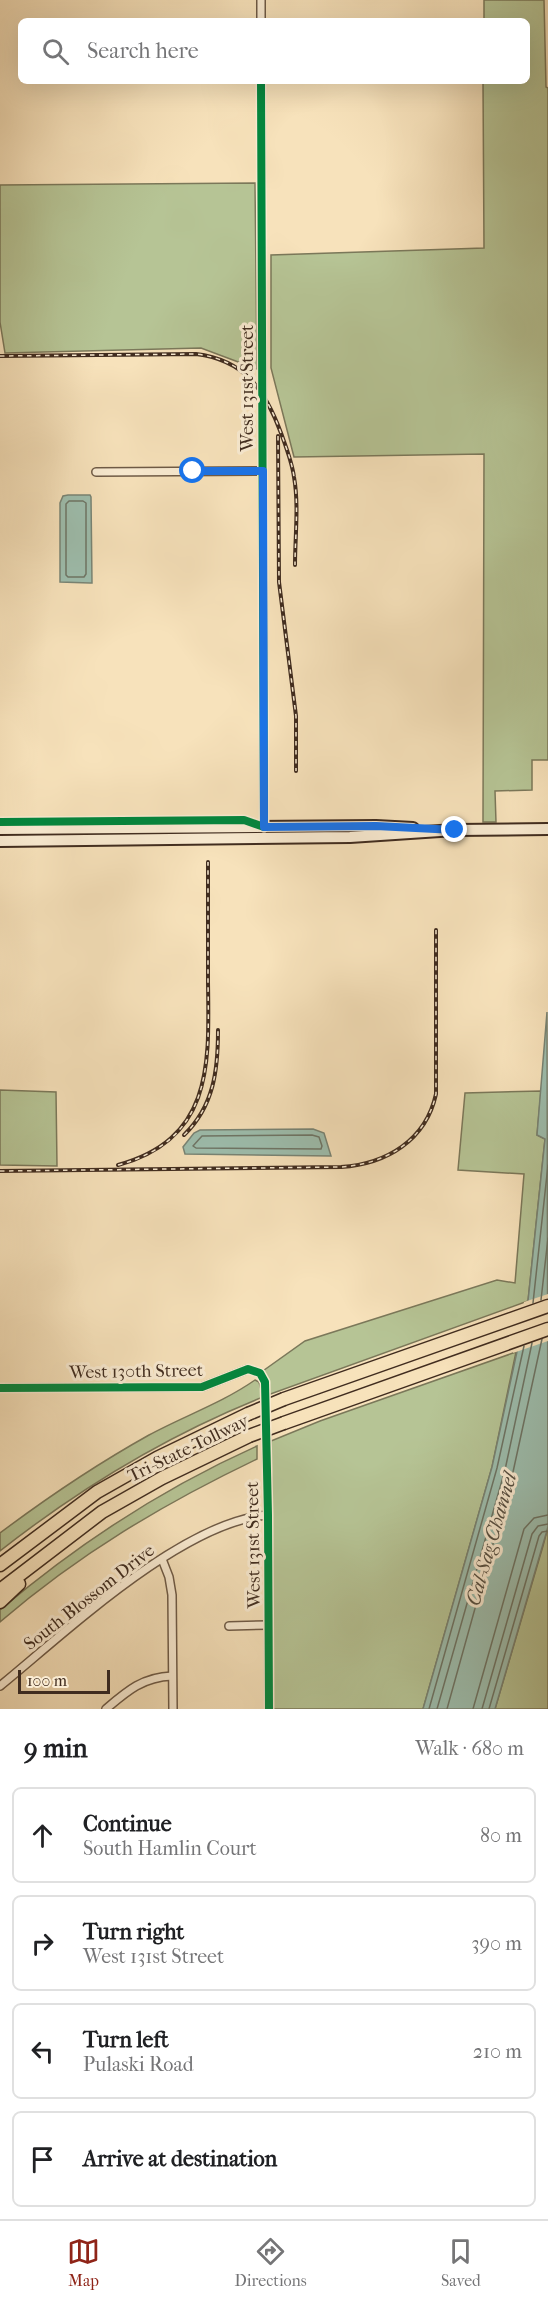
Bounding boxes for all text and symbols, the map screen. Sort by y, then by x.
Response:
search box [18,18,530,84]
icon: search [39,35,72,68]
text: Search here [87,38,199,64]
street label: West 131st Street [237,324,258,452]
route start [179,457,205,483]
route end [441,816,467,842]
street label: West 130th Street [68,1360,204,1383]
street label: Tri-State Tollway [124,1409,253,1487]
water label: Cal-Sag Channel [462,1468,522,1608]
street label: West 131st Street [242,1481,265,1610]
street label: South Blossom Drive [20,1540,159,1655]
scale bar [18,1667,110,1694]
text: 100 m [27,1671,67,1690]
text: 9 min [24,1733,88,1764]
text: Walk · 680 m [415,1737,524,1760]
text: Continue [83,1811,172,1837]
icon: ahead [26,1819,59,1852]
text: 80 m [480,1824,522,1847]
text: South Hamlin Court [83,1837,257,1860]
text: Turn right [83,1919,184,1945]
icon: right [26,1927,59,1960]
text: 390 m [471,1932,522,1955]
text: West 131st Street [83,1945,224,1968]
text: Turn left [83,2027,169,2053]
icon: left [26,2035,59,2068]
text: 210 m [473,2040,522,2063]
text: Pulaski Road [83,2053,194,2076]
icon: arrive [26,2143,59,2176]
text: Arrive at destination [83,2146,277,2172]
tab: Map [67,2235,100,2290]
tab: Directions [235,2235,307,2290]
tab: Saved [441,2235,481,2290]

